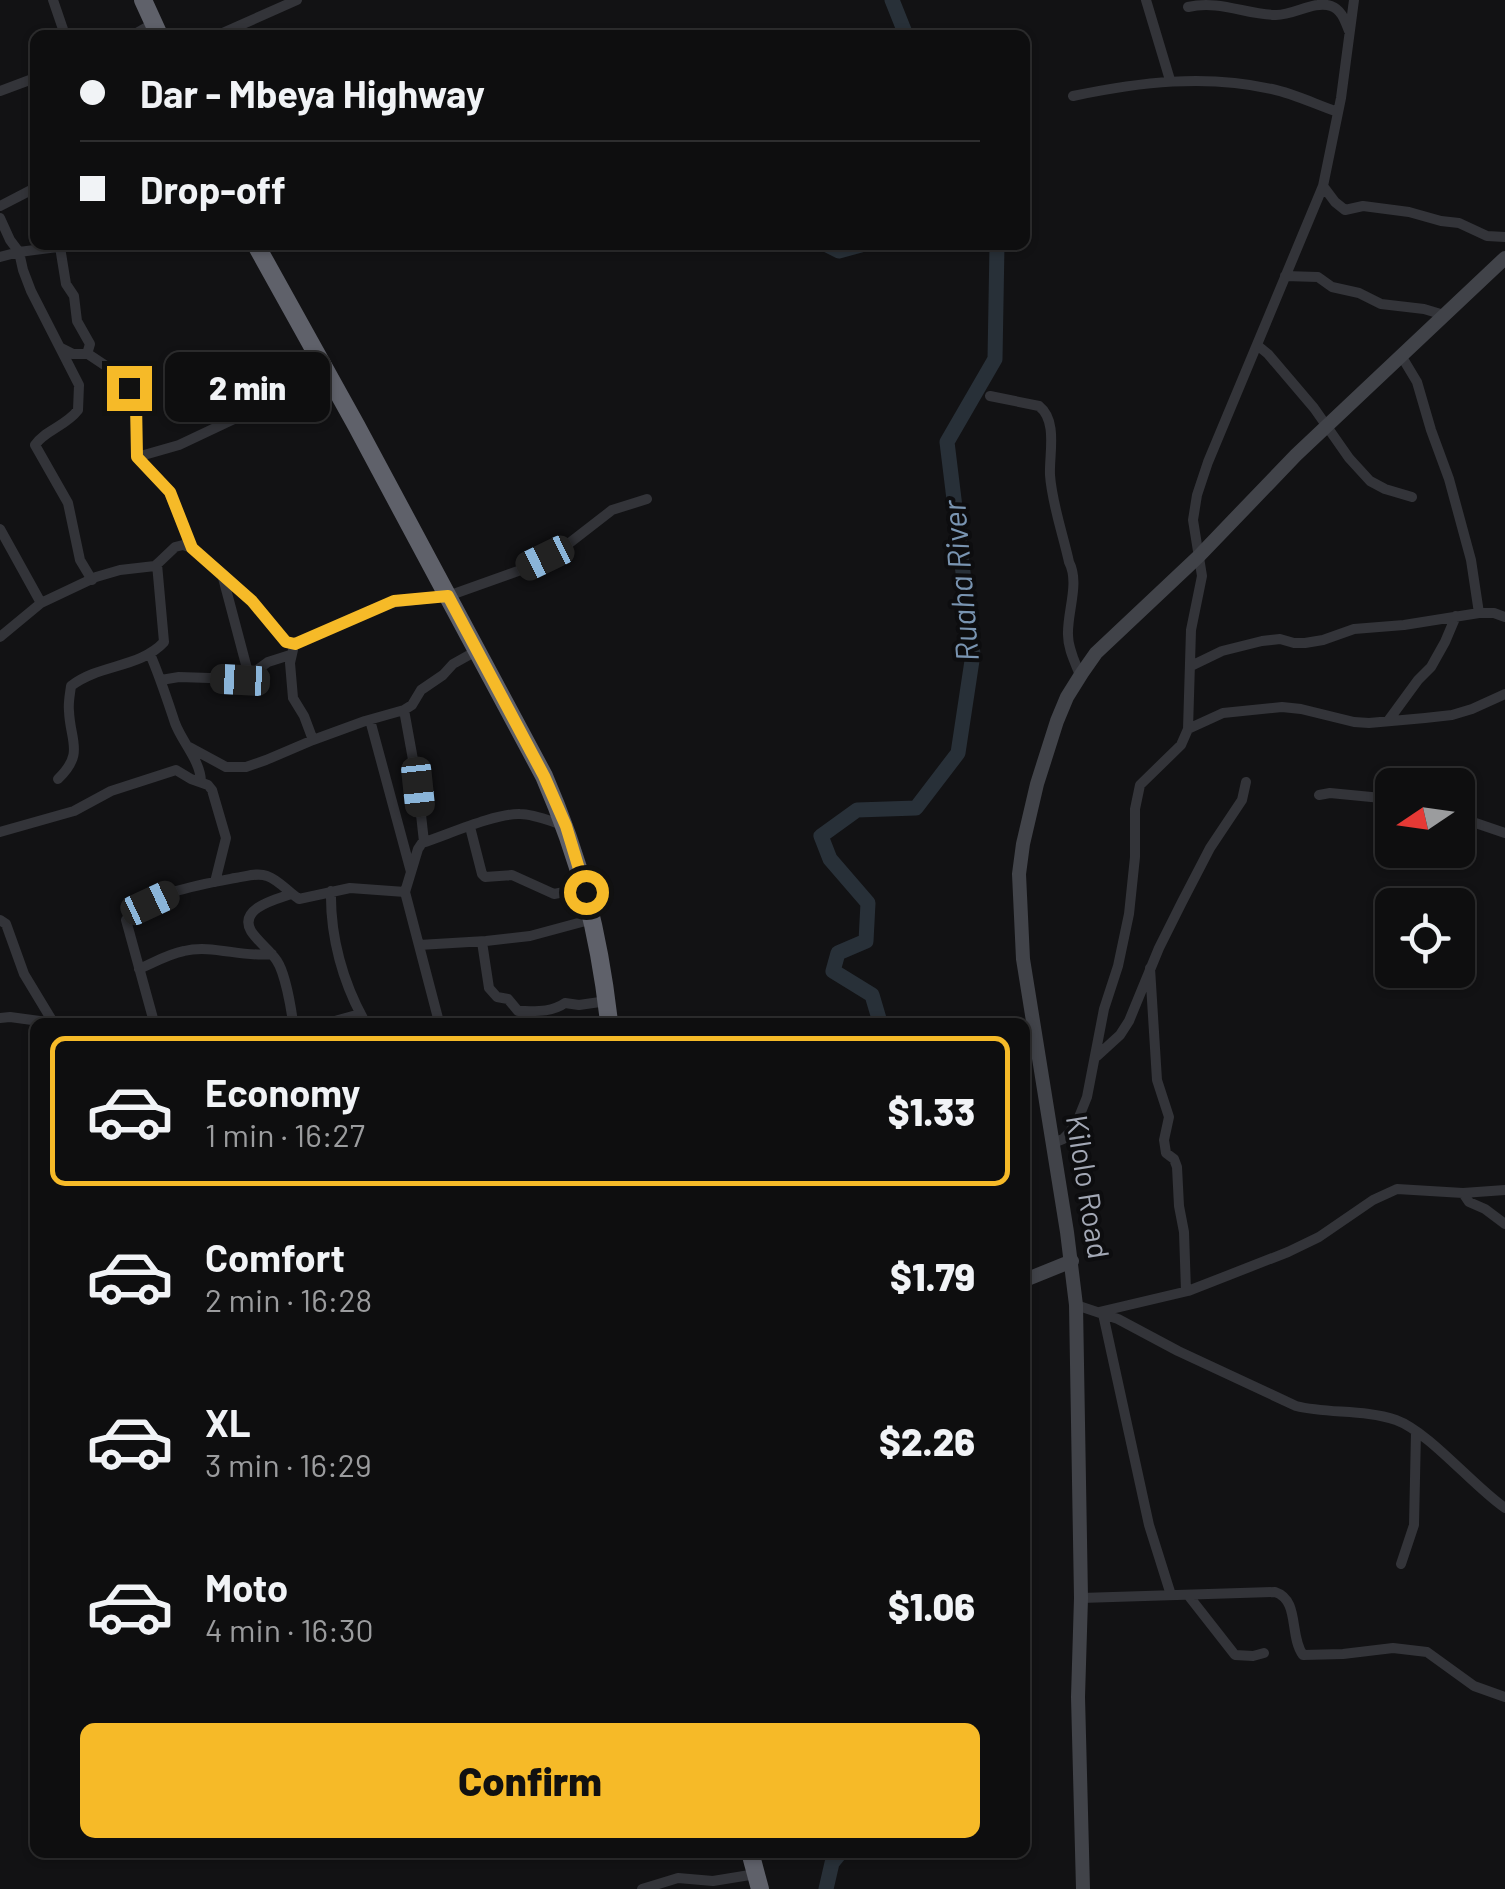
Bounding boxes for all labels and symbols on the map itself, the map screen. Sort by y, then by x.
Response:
callout: 2 min [164,353,329,423]
route end [107,366,152,411]
water label: Ruaha River [933,497,985,663]
car [511,531,579,585]
car [209,663,271,697]
car [400,756,436,818]
north arrow [1375,768,1475,868]
route start [564,870,609,915]
car [116,877,184,929]
street label: Kilolo Road [1060,1112,1118,1261]

